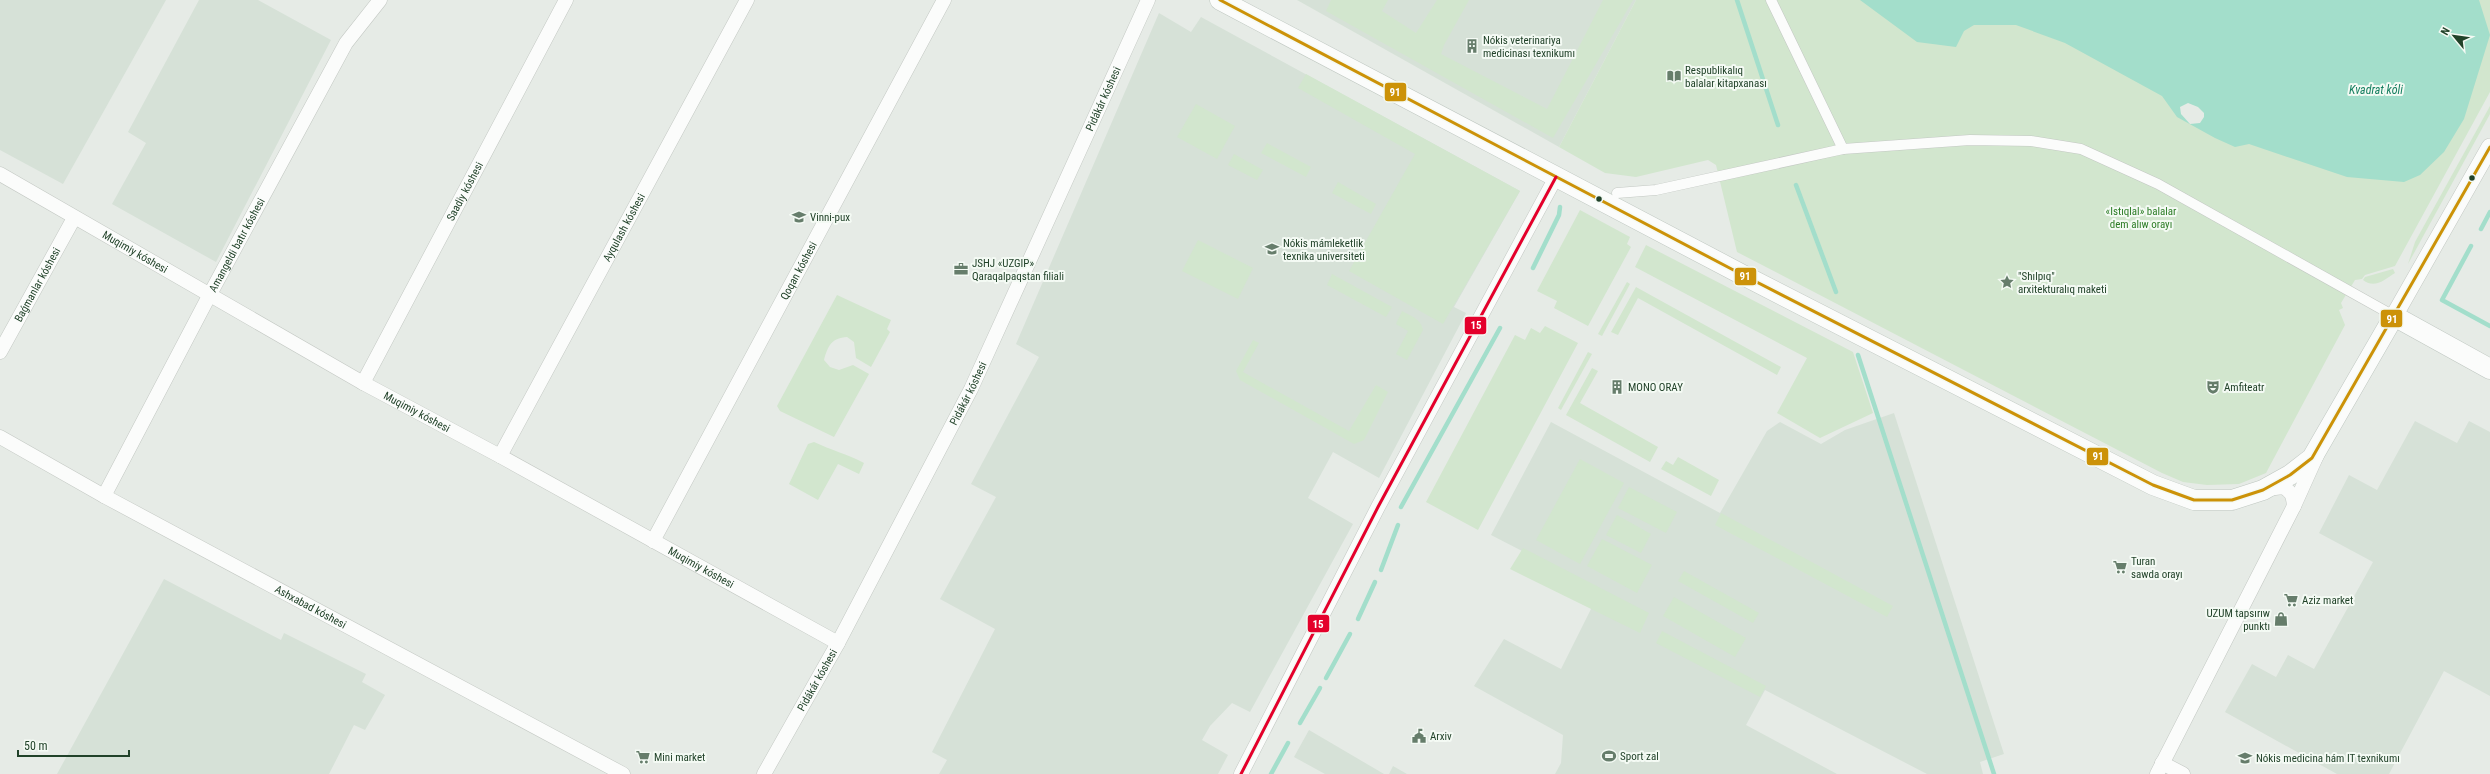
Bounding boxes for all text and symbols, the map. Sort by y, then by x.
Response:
north arrow [2434,16,2474,56]
text: N [2438,25,2453,37]
place label: Nókis veterinariya medicinası texnikumı [1483,34,1575,60]
building icon: Nókis veterinariya medicinası texnikumı [1464,38,1480,54]
place label: Respublikalıq balalar kitapxanası [1685,64,1767,90]
street label: Pidákár kóshesi [1083,65,1123,133]
library icon: Respublikalıq balalar kitapxanası [1666,68,1682,84]
line badge: 91 [1384,82,1407,102]
water label: Kvadrat kóli [2349,83,2403,97]
text: 91 [1389,86,1401,99]
street label: Saadiy kóshesi [444,160,486,223]
unlabelled marker [2467,173,2477,183]
street label: Ayqulash kóshesi [600,191,648,264]
unlabelled marker [1594,194,1604,204]
street label: Amangeldi batır kóshesi [206,196,267,294]
park label: «Istıqlal» balalar dem alıw orayı [2106,205,2177,231]
school or university icon: Vinni-pux [791,209,807,225]
place label: Vinni-pux [810,211,850,224]
street label: Muqimiy kóshesi [100,228,170,276]
place label: Nókis mámleketlik texnika universiteti [1283,237,1365,263]
street label: Qoqan kóshesi [777,239,819,302]
school or university icon: Nókis mámleketlik texnika universiteti [1264,241,1280,257]
street label: Baǵmanlar kóshesi [11,245,63,324]
place label: JSHJ «UZGIP» Qaraqalpaqstan filiali [972,257,1064,283]
office icon: JSHJ «UZGIP» Qaraqalpaqstan filiali [953,261,969,277]
line badge: 91 [1734,267,1757,286]
text: 91 [1739,270,1751,283]
place label: "Shılpıq" arxitekturalıq maketi [2018,270,2107,296]
place icon: "Shılpıq" arxitekturalıq maketi [1999,274,2015,290]
line badge: 91 [2380,309,2403,328]
text: 91 [2386,313,2398,326]
line badge: 15 [1464,316,1487,335]
text: 15 [1470,319,1482,332]
street label: Pidákár kóshesi [947,360,989,427]
building icon: MONO ORAY [1609,379,1625,395]
theatre icon: Amfiteatr [2205,379,2221,395]
place label: MONO ORAY [1628,381,1683,394]
place label: Amfiteatr [2224,381,2265,394]
street label: Muqimiy kóshesi [382,389,452,435]
line badge: 91 [2086,447,2109,466]
text: 91 [2092,450,2104,463]
street label: Muqimiy kóshesi [666,544,736,591]
place label: Turan sawda orayı [2131,555,2183,581]
supermarket icon: Turan sawda orayı [2112,559,2128,575]
street label: Ashxabad kóshesi [273,582,349,631]
supermarket icon: Aziz market [2283,592,2299,608]
place label: Aziz market [2302,594,2353,607]
place label: UZUM tapsırıw punktı [2206,607,2270,633]
shop icon: UZUM tapsırıw punktı [2273,611,2289,627]
line badge: 15 [1307,614,1330,633]
text: 15 [1312,618,1324,631]
street label: Pidákár kóshesi [794,647,840,713]
public building icon: Arxiv [1411,728,1427,744]
place label: Arxiv [1430,730,1452,743]
scale bar [18,732,129,758]
text: 50 m [24,739,48,753]
sports icon: Sport zal [1601,748,1617,764]
supermarket icon: Mini market [635,749,651,765]
place label: Sport zal [1620,750,1659,763]
school or university icon: Nókis medicina hám IT texnikumı [2237,750,2253,766]
place label: Mini market [654,751,705,764]
place label: Nókis medicina hám IT texnikumı [2256,752,2400,765]

